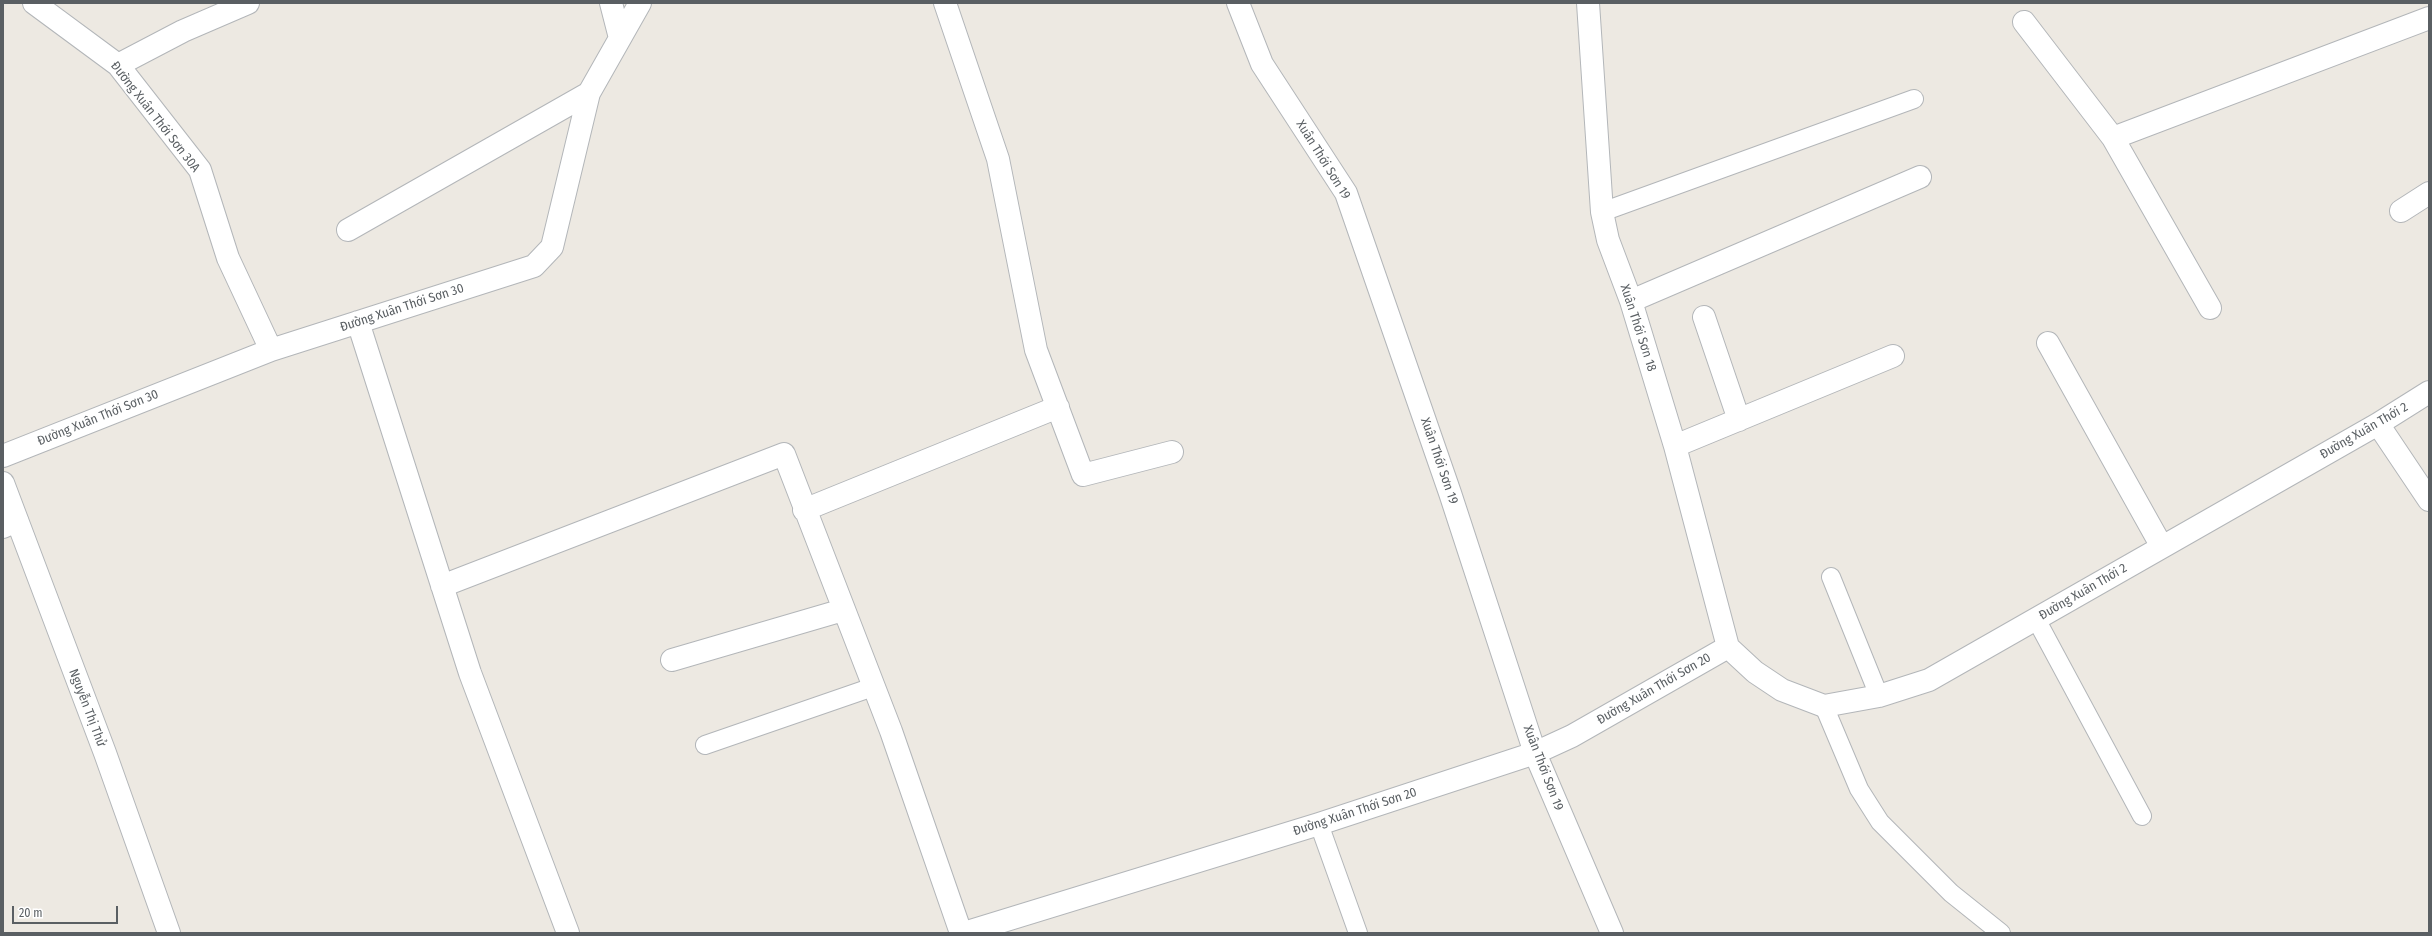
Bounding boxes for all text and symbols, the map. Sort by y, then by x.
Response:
street label: Đường Xuân Thới Sơn 30A [107,59,203,175]
street label: Xuân Thới Sơn 19 [1292,118,1354,202]
street label: Đường Xuân Thới Sơn 30 [338,281,466,335]
street label: Xuân Thới Sơn 18 [1617,283,1659,373]
street label: Đường Xuân Thới Sơn 30 [35,387,161,449]
street label: Đường Xuân Thới 2 [2317,400,2411,462]
street label: Xuân Thới Sơn 19 [1417,416,1461,506]
street label: Đường Xuân Thới 2 [2036,561,2130,623]
street label: Đường Xuân Thới Sơn 20 [1594,650,1714,728]
street label: Nguyễn Thị Thử [65,667,109,749]
street label: Xuân Thới Sơn 19 [1520,723,1566,813]
street label: Đường Xuân Thới Sơn 20 [1291,785,1419,839]
scale bar [14,898,120,924]
text: 20 m [19,906,43,920]

